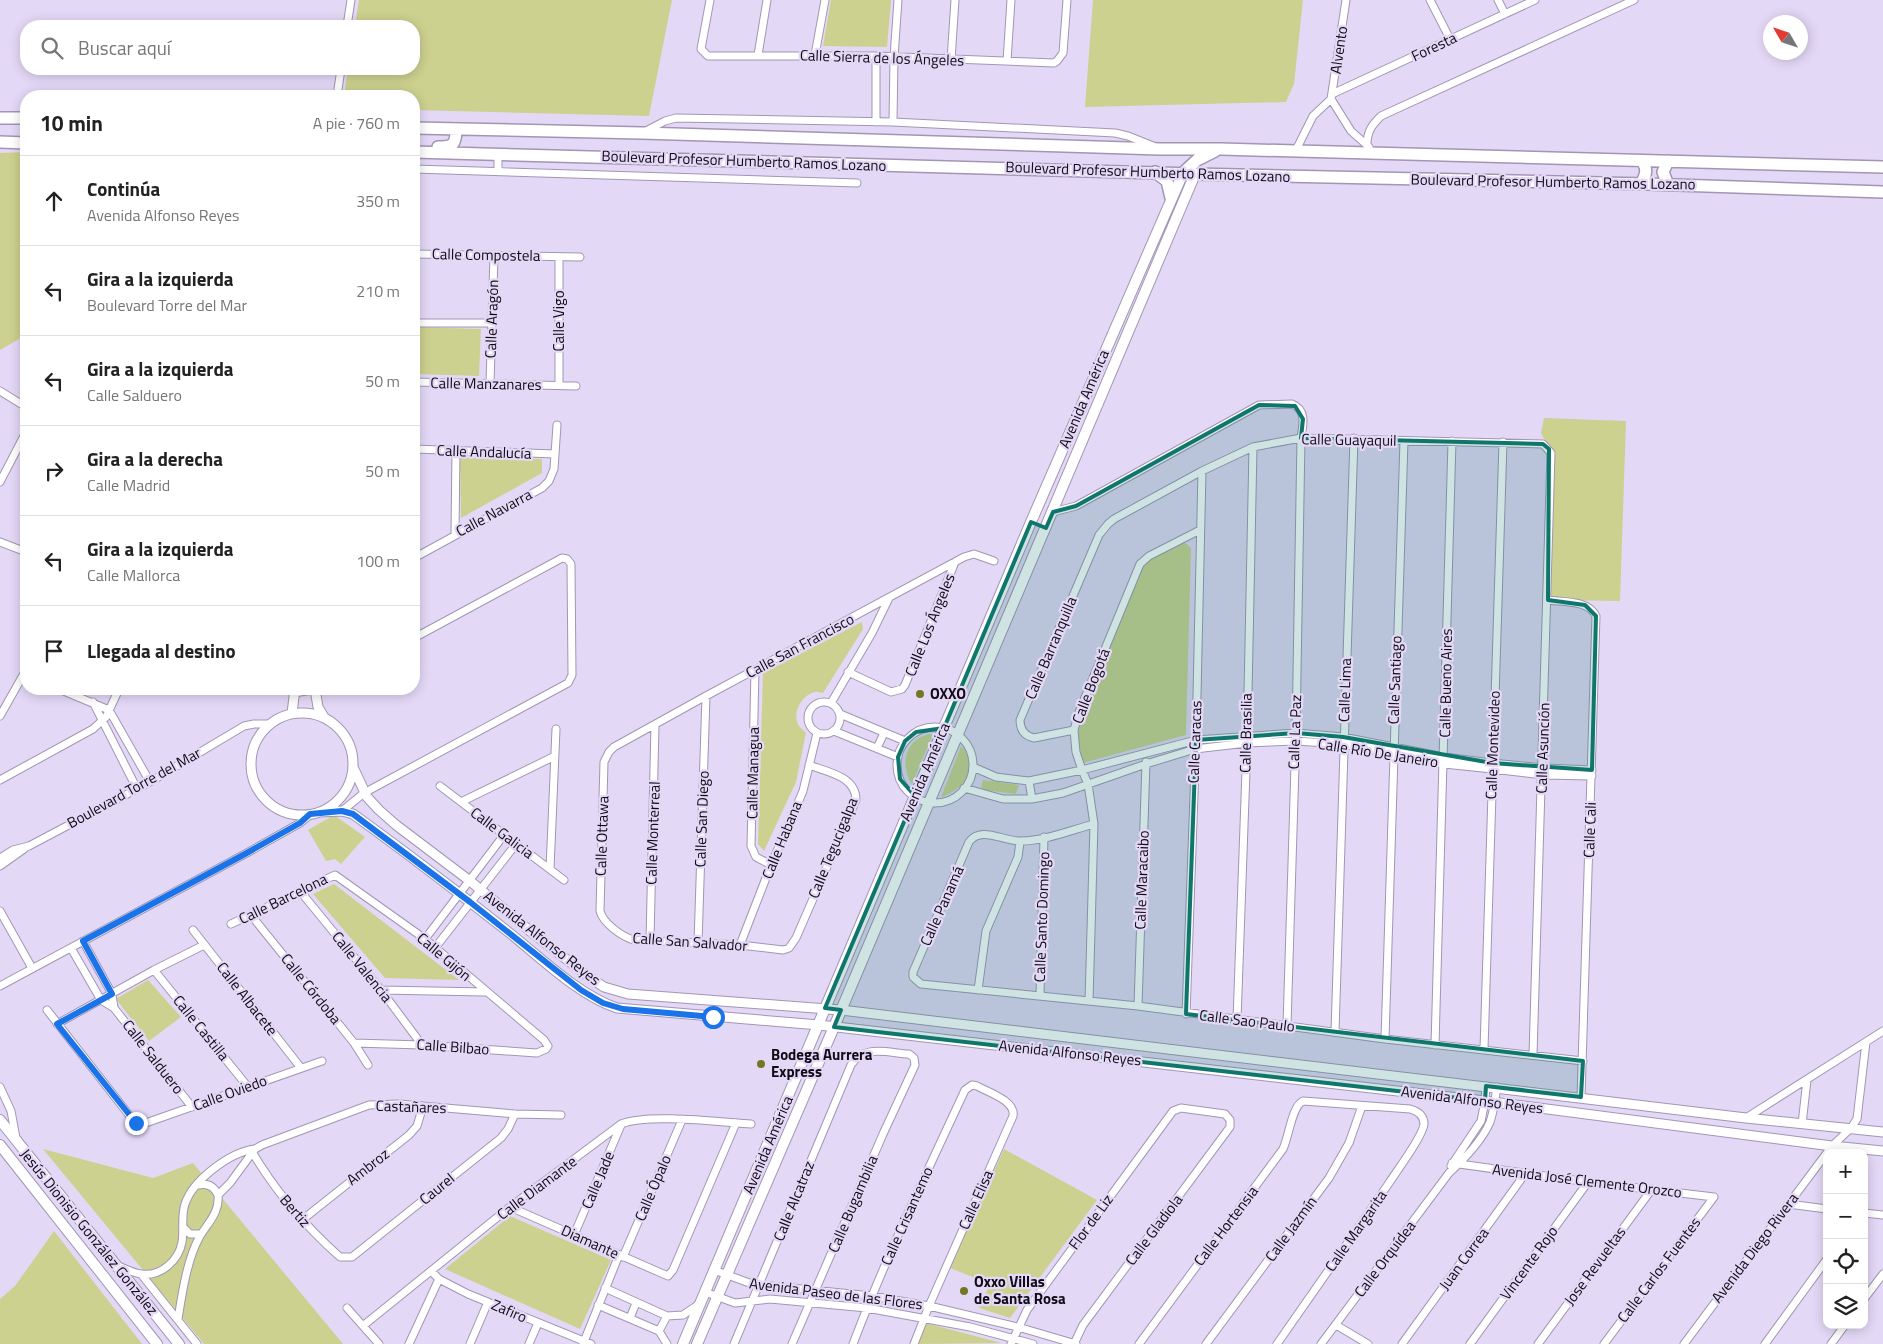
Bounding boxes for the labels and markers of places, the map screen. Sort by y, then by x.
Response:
place label: OXXO [930,682,966,705]
marker: OXXO [914,688,926,700]
place label: Bodega Aurrera Express [771,1043,873,1083]
marker: Bodega Aurrera Express [755,1058,767,1070]
place label: Oxxo Villas de Santa Rosa [974,1270,1066,1310]
marker: Oxxo Villas de Santa Rosa [958,1285,970,1297]

